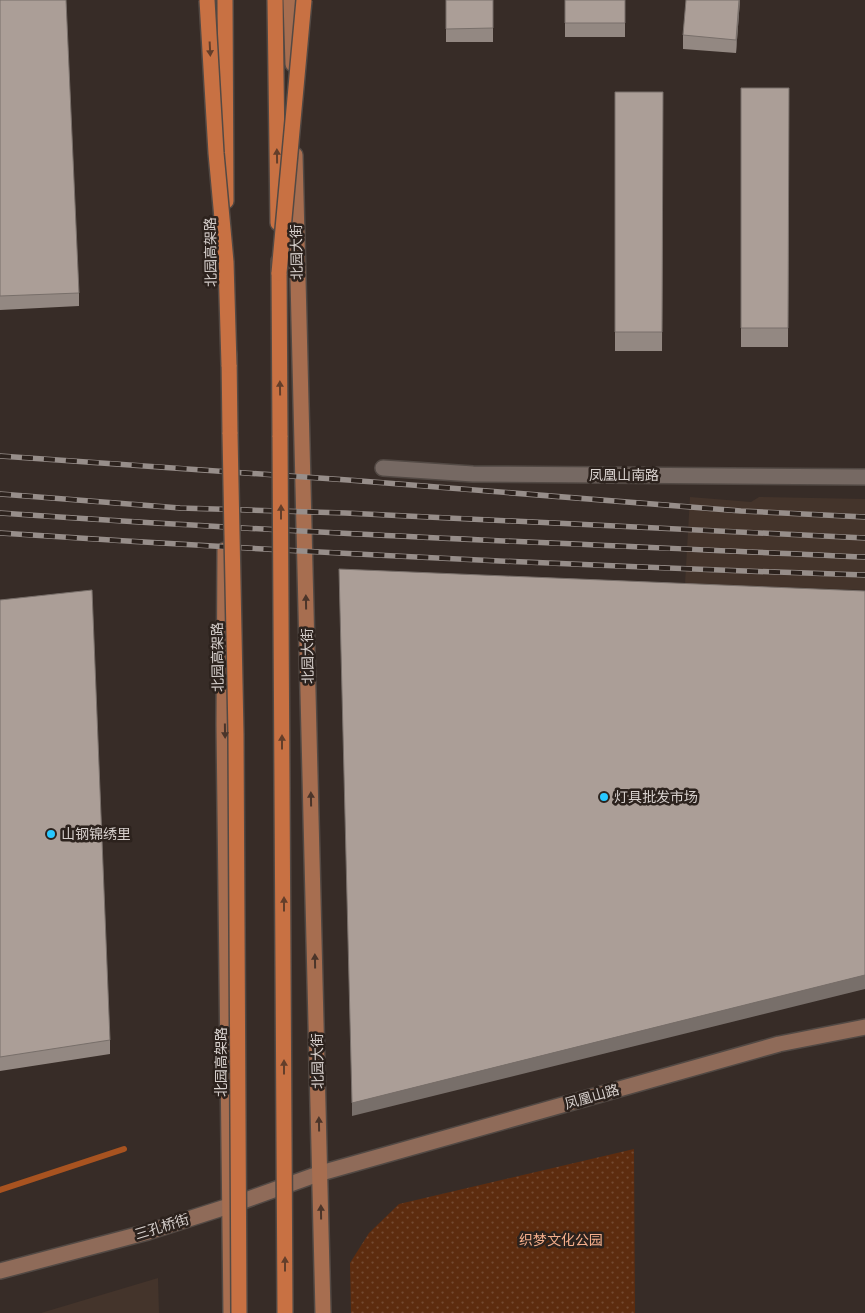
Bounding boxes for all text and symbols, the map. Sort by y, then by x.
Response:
one-way arrow [206,41,214,57]
one-way arrow [273,148,281,164]
street label: 北园高架路 [202,217,220,287]
street label: 北园大街 [288,224,306,280]
one-way arrow [276,380,284,396]
street label: 凤凰山南路 [589,467,659,484]
one-way arrow [277,504,285,520]
one-way arrow [302,593,310,609]
street label: 北园高架路 [209,622,227,692]
street label: 北园大街 [299,628,317,684]
one-way arrow [221,723,229,739]
one-way arrow [278,734,286,750]
place label: 灯具批发市场 [614,789,698,806]
one-way arrow [307,791,315,807]
marker: 灯具批发市场 [598,791,610,803]
place label: 山钢锦绣里 [61,826,131,843]
marker: 山钢锦绣里 [45,828,57,840]
one-way arrow [279,896,287,912]
one-way arrow [311,953,319,969]
street label: 北园高架路 [213,1027,230,1097]
street label: 北园大街 [309,1033,327,1089]
one-way arrow [280,1059,288,1075]
street label: 凤凰山路 [563,1081,621,1113]
one-way arrow [315,1116,323,1132]
one-way arrow [317,1204,325,1220]
street label: 三孔桥街 [133,1211,191,1243]
park label: 织梦文化公园 [519,1232,603,1249]
one-way arrow [281,1256,289,1272]

